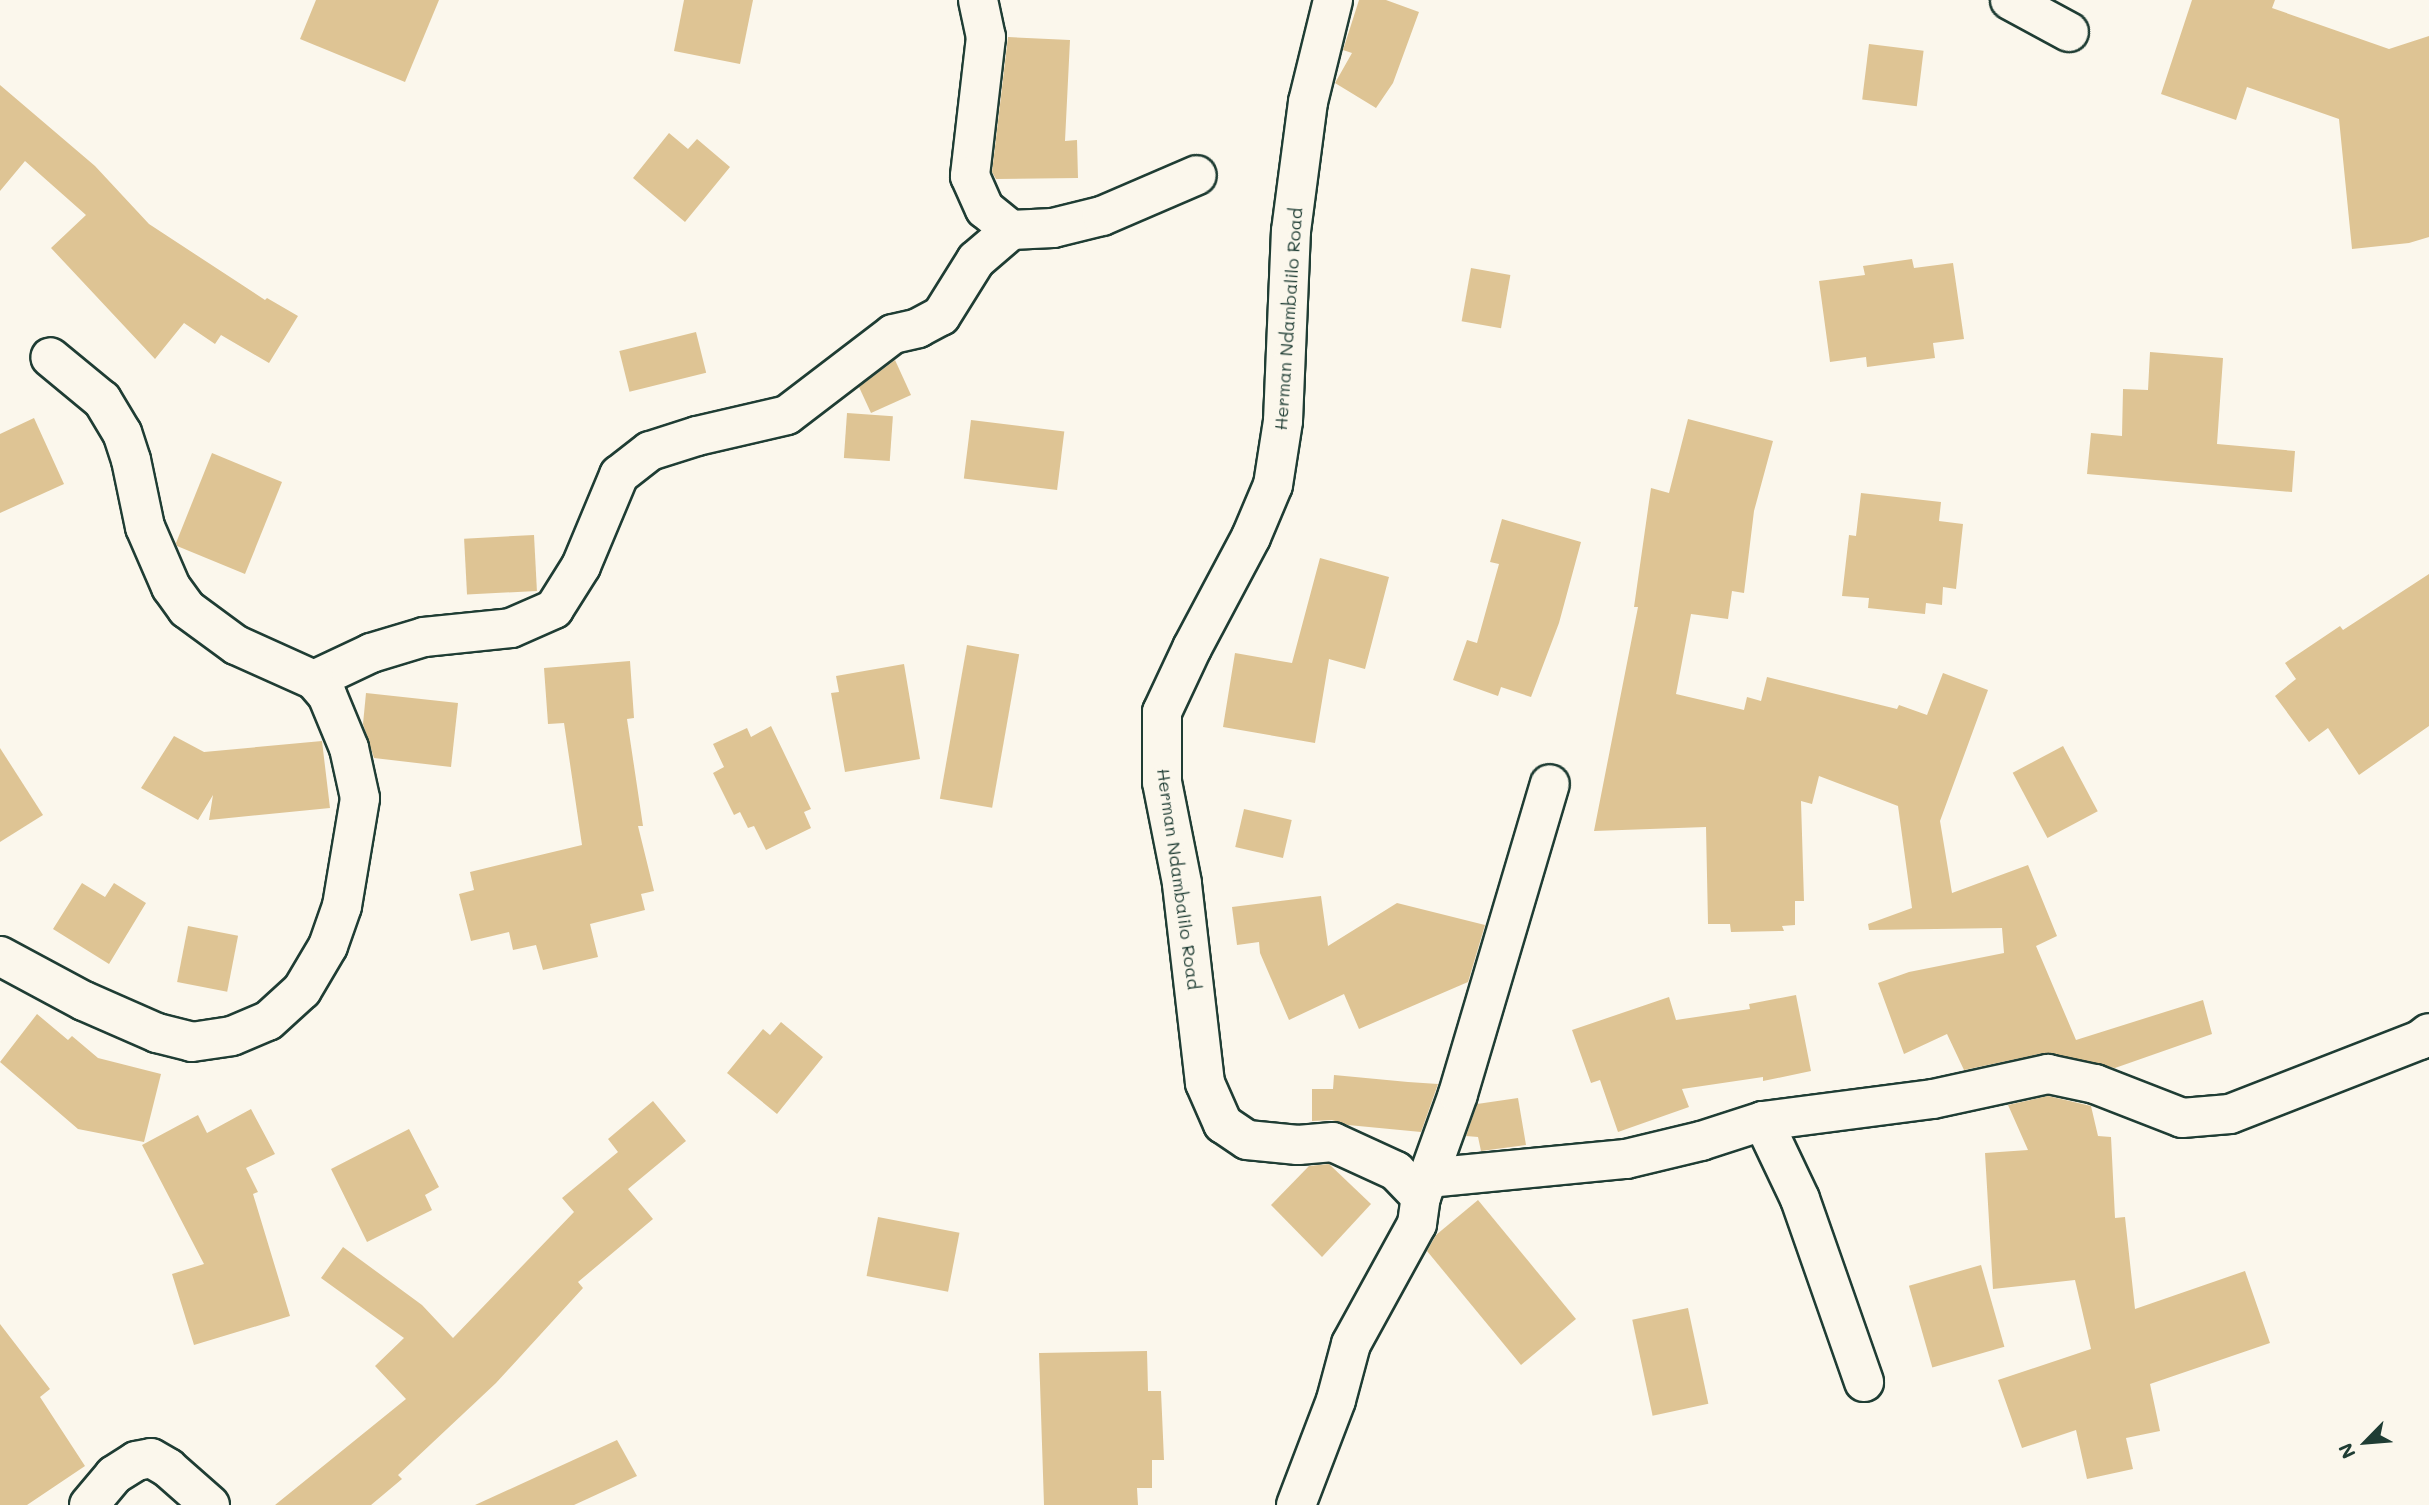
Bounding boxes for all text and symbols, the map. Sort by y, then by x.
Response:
street label: Herman Ndambalilo Road [1269,207,1307,431]
street label: Herman Ndambalilo Road [1153,767,1205,991]
north arrow [2331,1407,2401,1477]
text: N [2332,1439,2361,1463]

